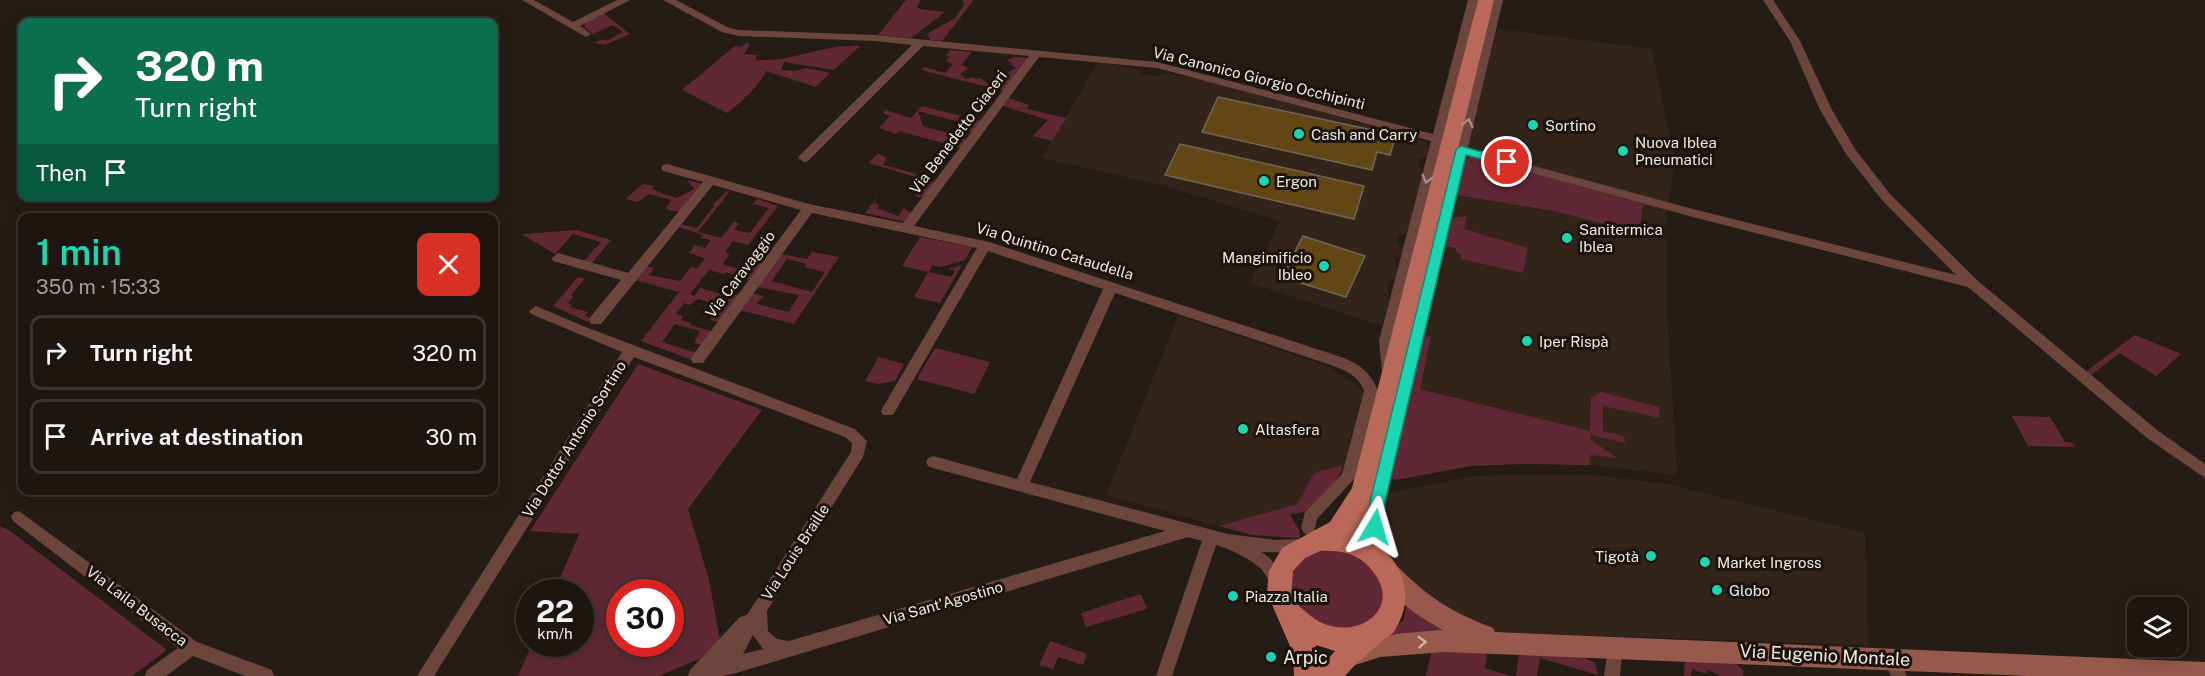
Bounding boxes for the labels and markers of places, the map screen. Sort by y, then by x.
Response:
place label: Sortino [1545,117,1596,134]
marker: Sortino [1526,118,1540,132]
place label: Cash and Carry [1311,126,1417,143]
marker: Cash and Carry [1292,127,1306,141]
place label: Nuova Iblea Pneumatici [1635,134,1717,168]
pin [1481,136,1532,187]
marker: Nuova Iblea Pneumatici [1616,144,1630,158]
place label: Ergon [1276,173,1317,190]
marker: Ergon [1257,174,1271,188]
place label: Sanitermica Iblea [1579,221,1663,255]
marker: Sanitermica Iblea [1560,231,1574,245]
place label: Mangimificio Ibleo [1222,249,1312,283]
marker: Mangimificio Ibleo [1317,259,1331,273]
place label: Iper Rispà [1539,333,1609,350]
marker: Iper Rispà [1520,334,1534,348]
place label: Altasfera [1255,421,1319,438]
marker: Altasfera [1236,422,1250,436]
place label: Tigotà [1595,548,1639,565]
marker: Tigotà [1644,549,1658,563]
place label: Market Ingross [1717,554,1822,571]
marker: Market Ingross [1698,555,1712,569]
place label: Globo [1729,582,1770,599]
marker: Globo [1710,583,1724,597]
place label: Piazza Italia [1245,588,1328,605]
marker: Piazza Italia [1226,589,1240,603]
place label: Arpic [1283,647,1328,668]
marker: Arpic [1264,650,1278,664]

